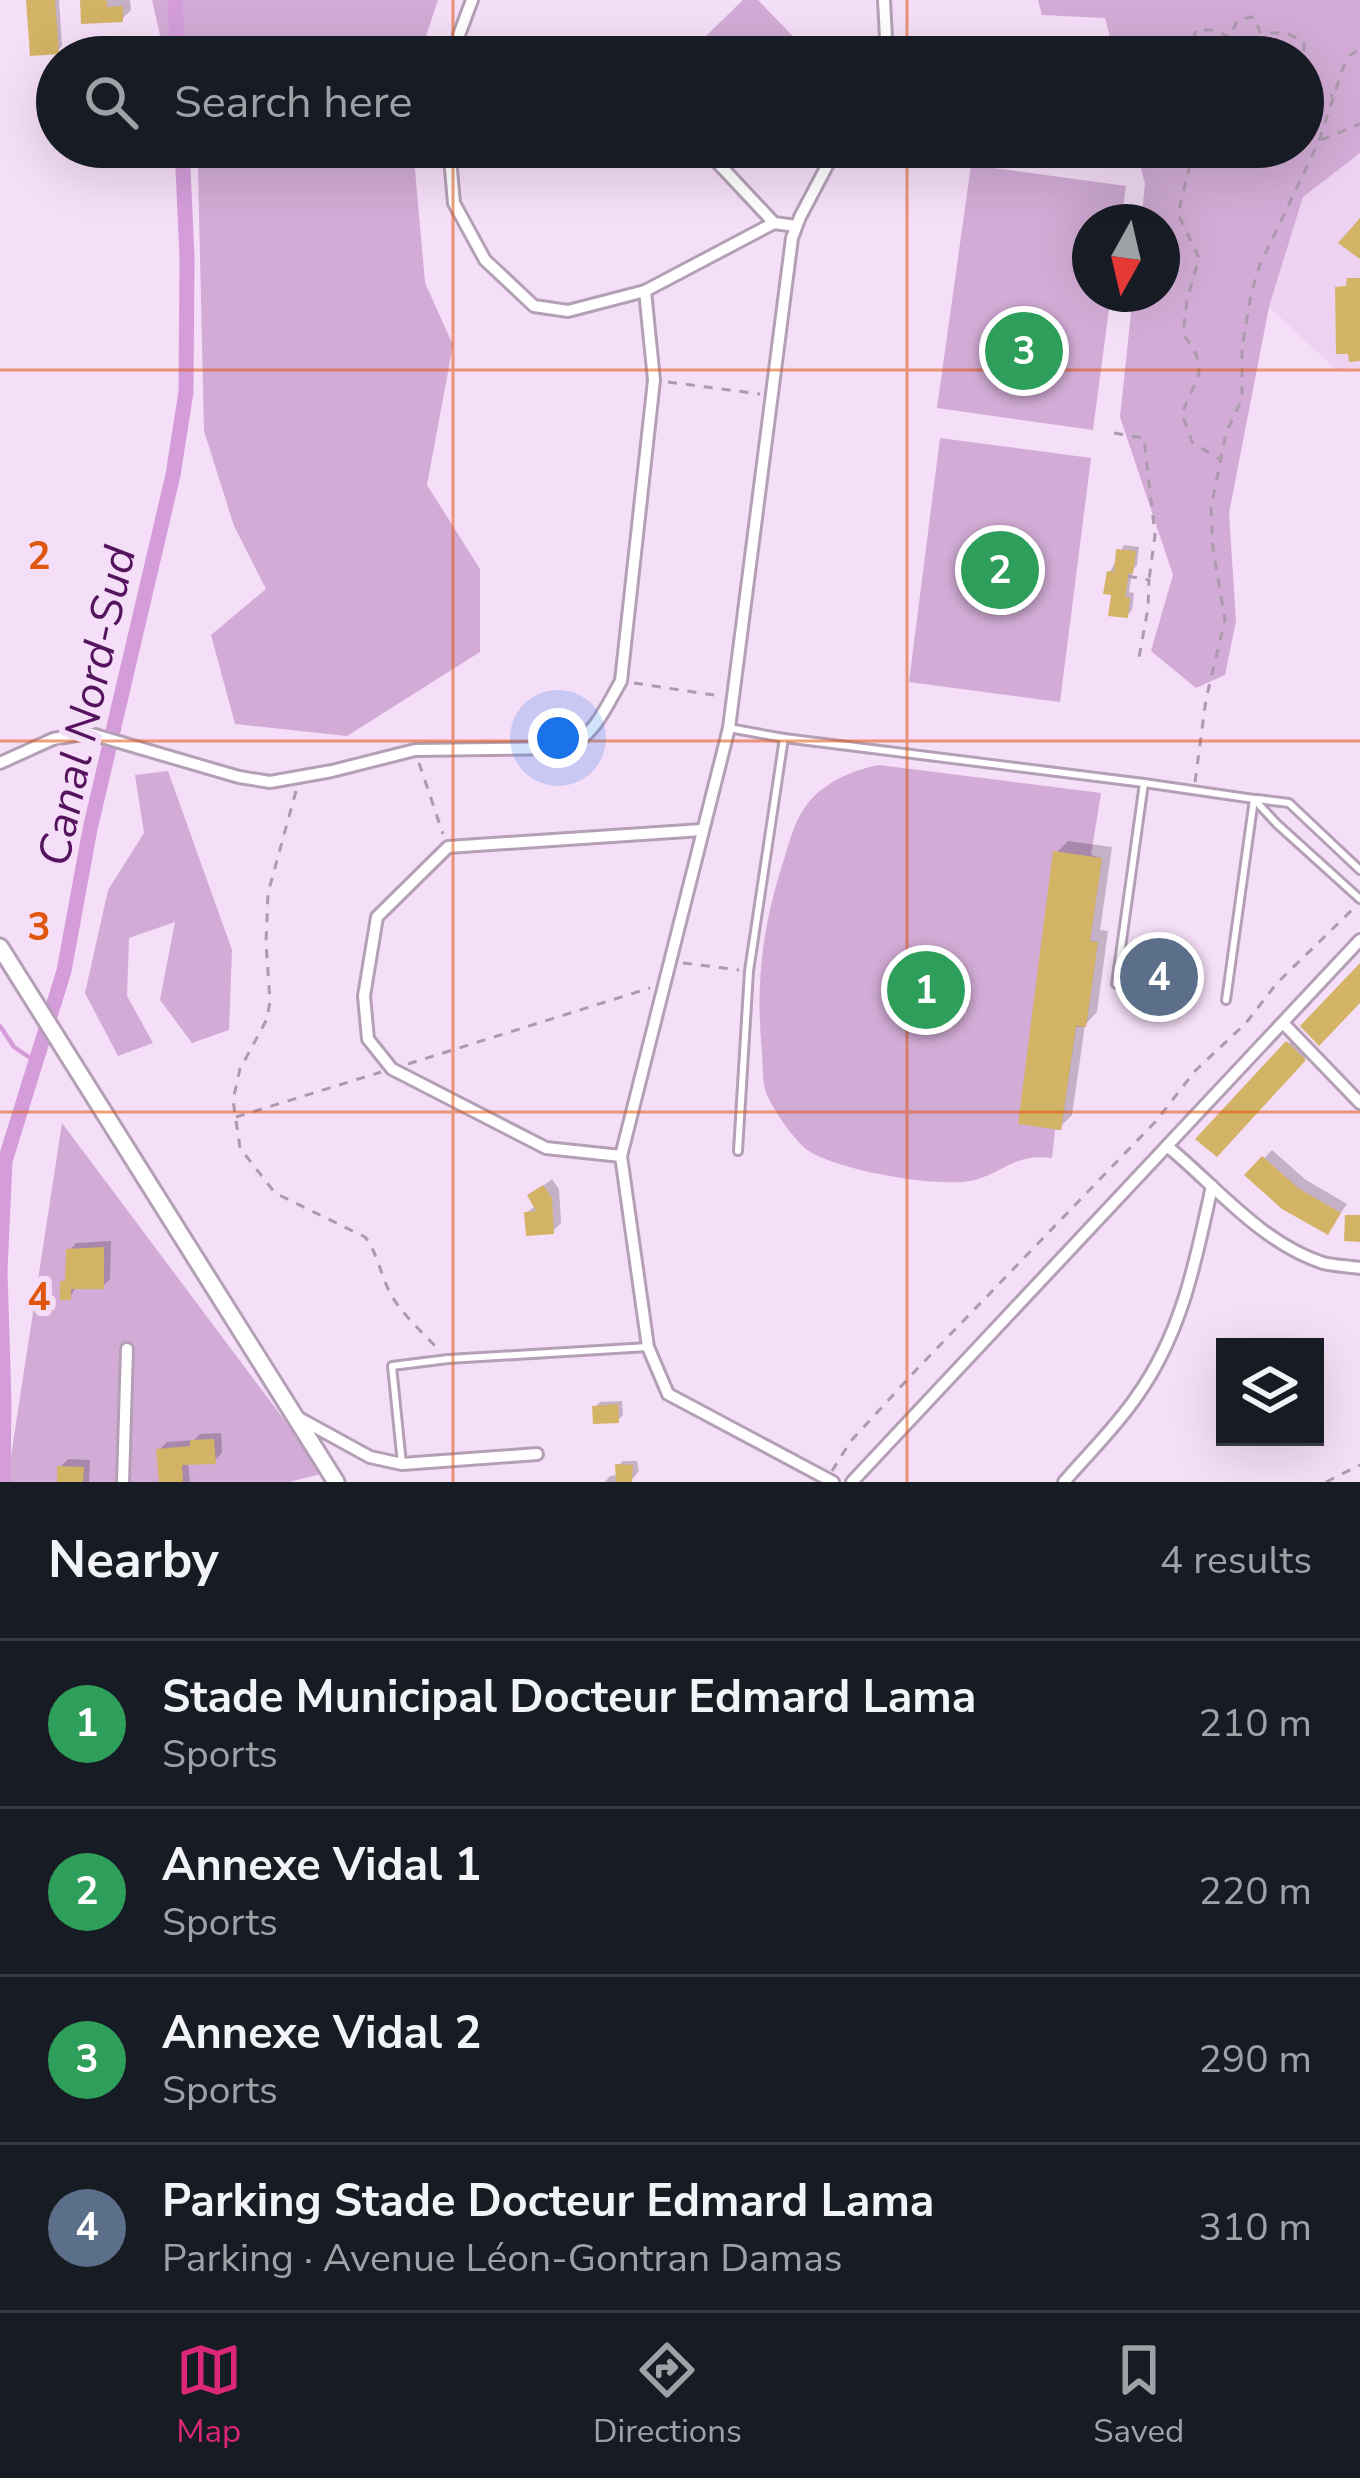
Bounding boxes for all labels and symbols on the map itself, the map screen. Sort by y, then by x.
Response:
north arrow [1072,204,1180,312]
pin: 3 [985,306,1063,396]
pin: 2 [961,525,1039,615]
text: 2 [27,530,51,583]
water label: Canal Nord-Sud [24,540,151,872]
your location [528,708,588,768]
text: 3 [27,901,51,954]
pin: 4 [1120,932,1198,1022]
pin: 1 [887,945,965,1035]
text: 4 [27,1271,51,1324]

